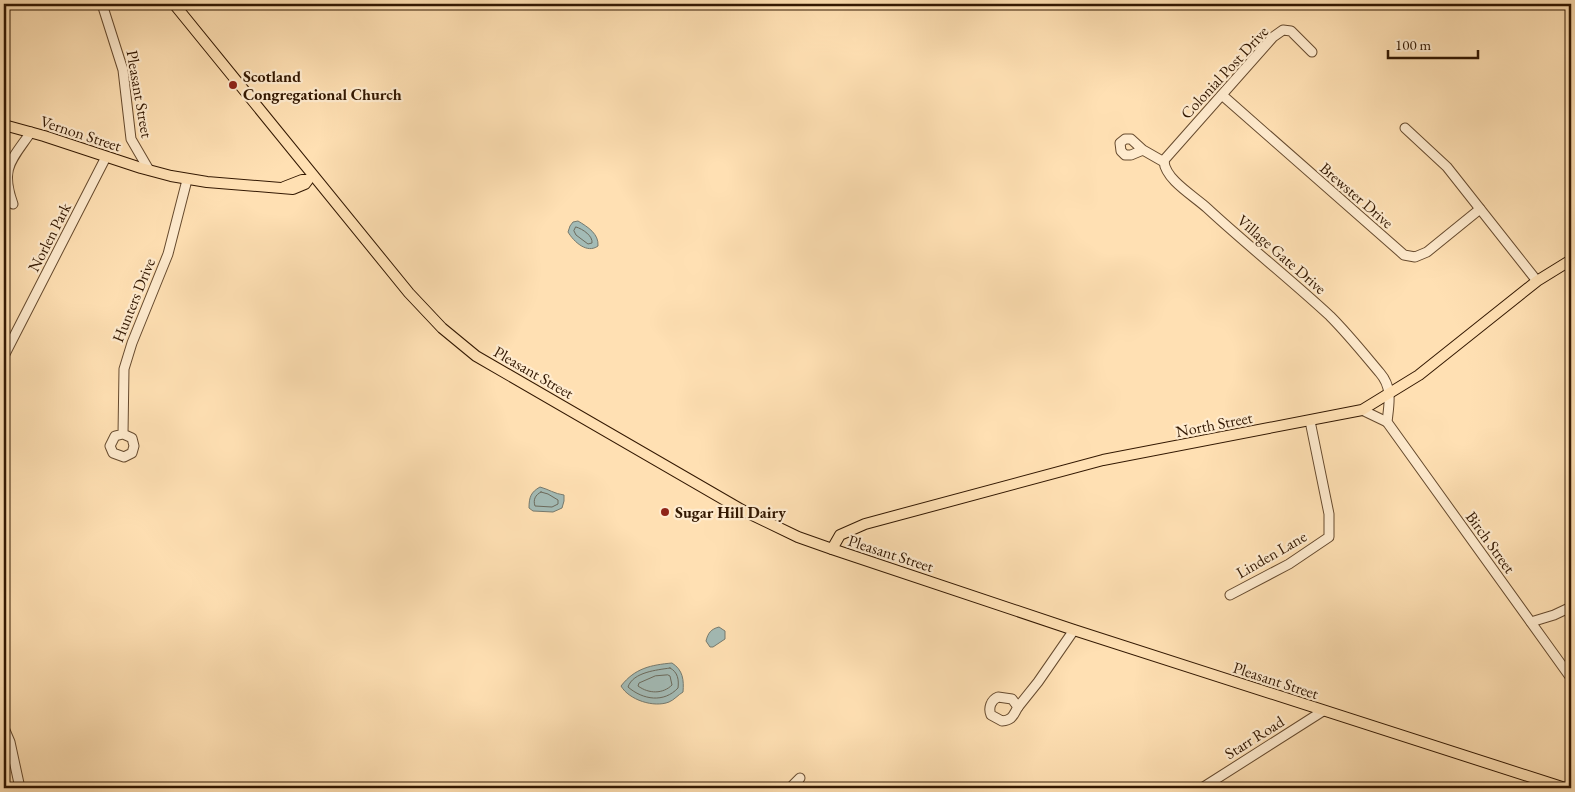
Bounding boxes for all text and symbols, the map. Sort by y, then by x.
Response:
street label: Colonial Post Drive [1176,21,1273,123]
scale bar [1388,28,1478,60]
text: 100 m [1395,35,1432,54]
street label: Pleasant Street [121,49,158,140]
place label: Scotland Congregational Church [243,66,402,105]
marker: Scotland Congregational Church [227,79,239,91]
street label: Vernon Street [38,111,124,156]
street label: Brewster Drive [1315,158,1398,233]
street label: Norlen Park [23,199,76,275]
street label: Village Gate Drive [1233,210,1331,299]
street label: Hunters Drive [107,255,160,345]
street label: Pleasant Street [490,341,577,404]
street label: North Street [1174,407,1254,442]
place label: Sugar Hill Dairy [675,502,786,523]
marker: Sugar Hill Dairy [659,506,671,518]
street label: Birch Street [1461,507,1520,577]
street label: Linden Lane [1232,526,1310,583]
street label: Pleasant Street [845,530,936,577]
street label: Pleasant Street [1230,657,1321,704]
street label: Starr Road [1221,710,1289,764]

